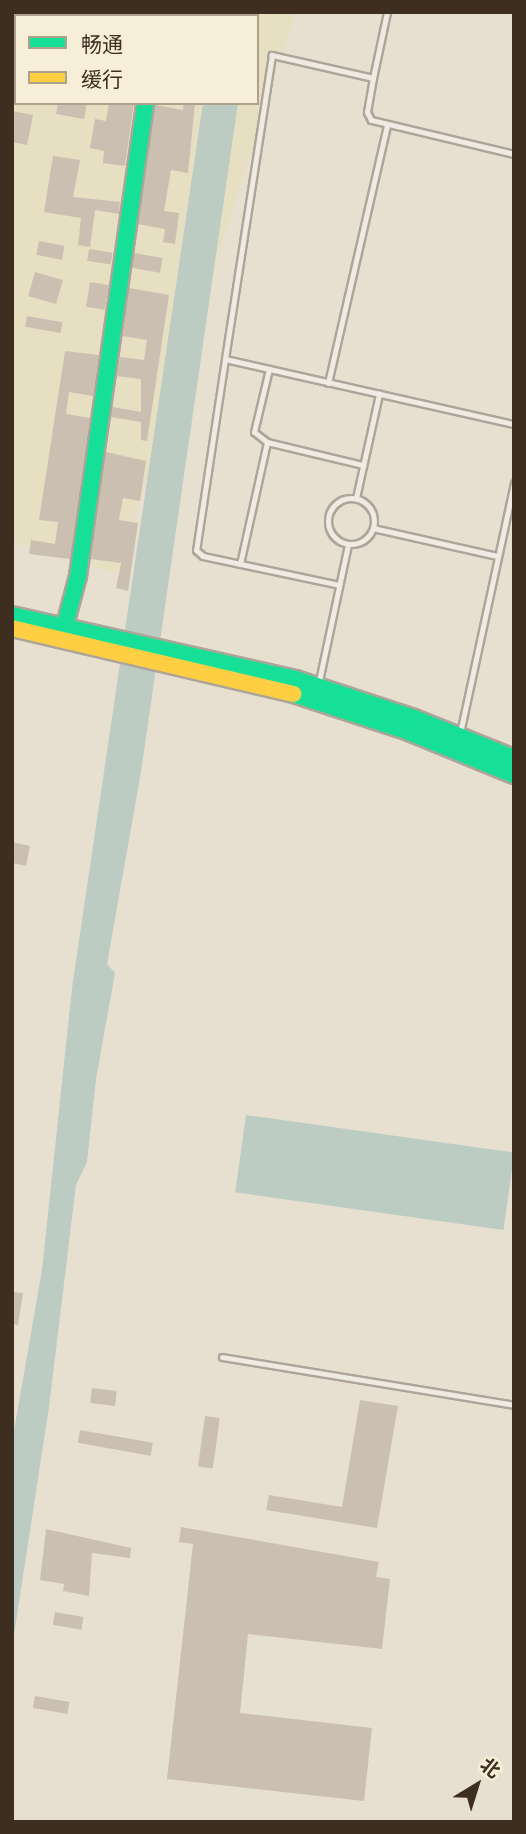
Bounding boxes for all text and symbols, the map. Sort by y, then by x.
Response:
legend [14,14,259,105]
text: 畅通 [81,33,123,57]
text: 缓行 [81,68,123,92]
north arrow [442,1750,512,1820]
text: 北 [476,1753,505,1783]

